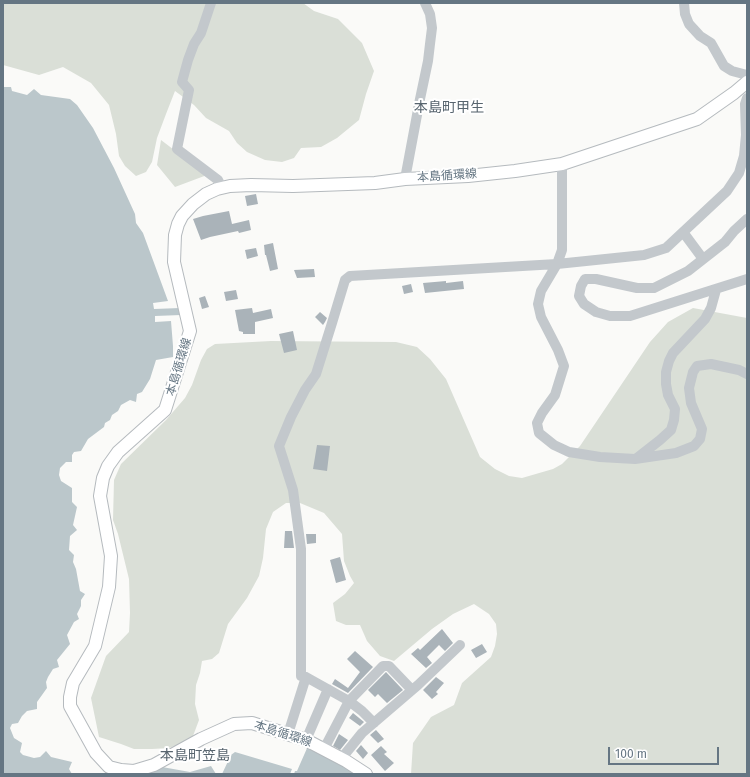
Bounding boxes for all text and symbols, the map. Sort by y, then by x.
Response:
district label: 本島町甲生 [414,100,484,116]
street label: 本島循環線 [417,167,477,185]
street label: 本島循環線 [163,336,195,398]
street label: 本島循環線 [252,718,314,750]
scale bar [610,739,721,765]
text: 100 m [615,747,647,761]
district label: 本島町笠島 [160,748,230,764]

